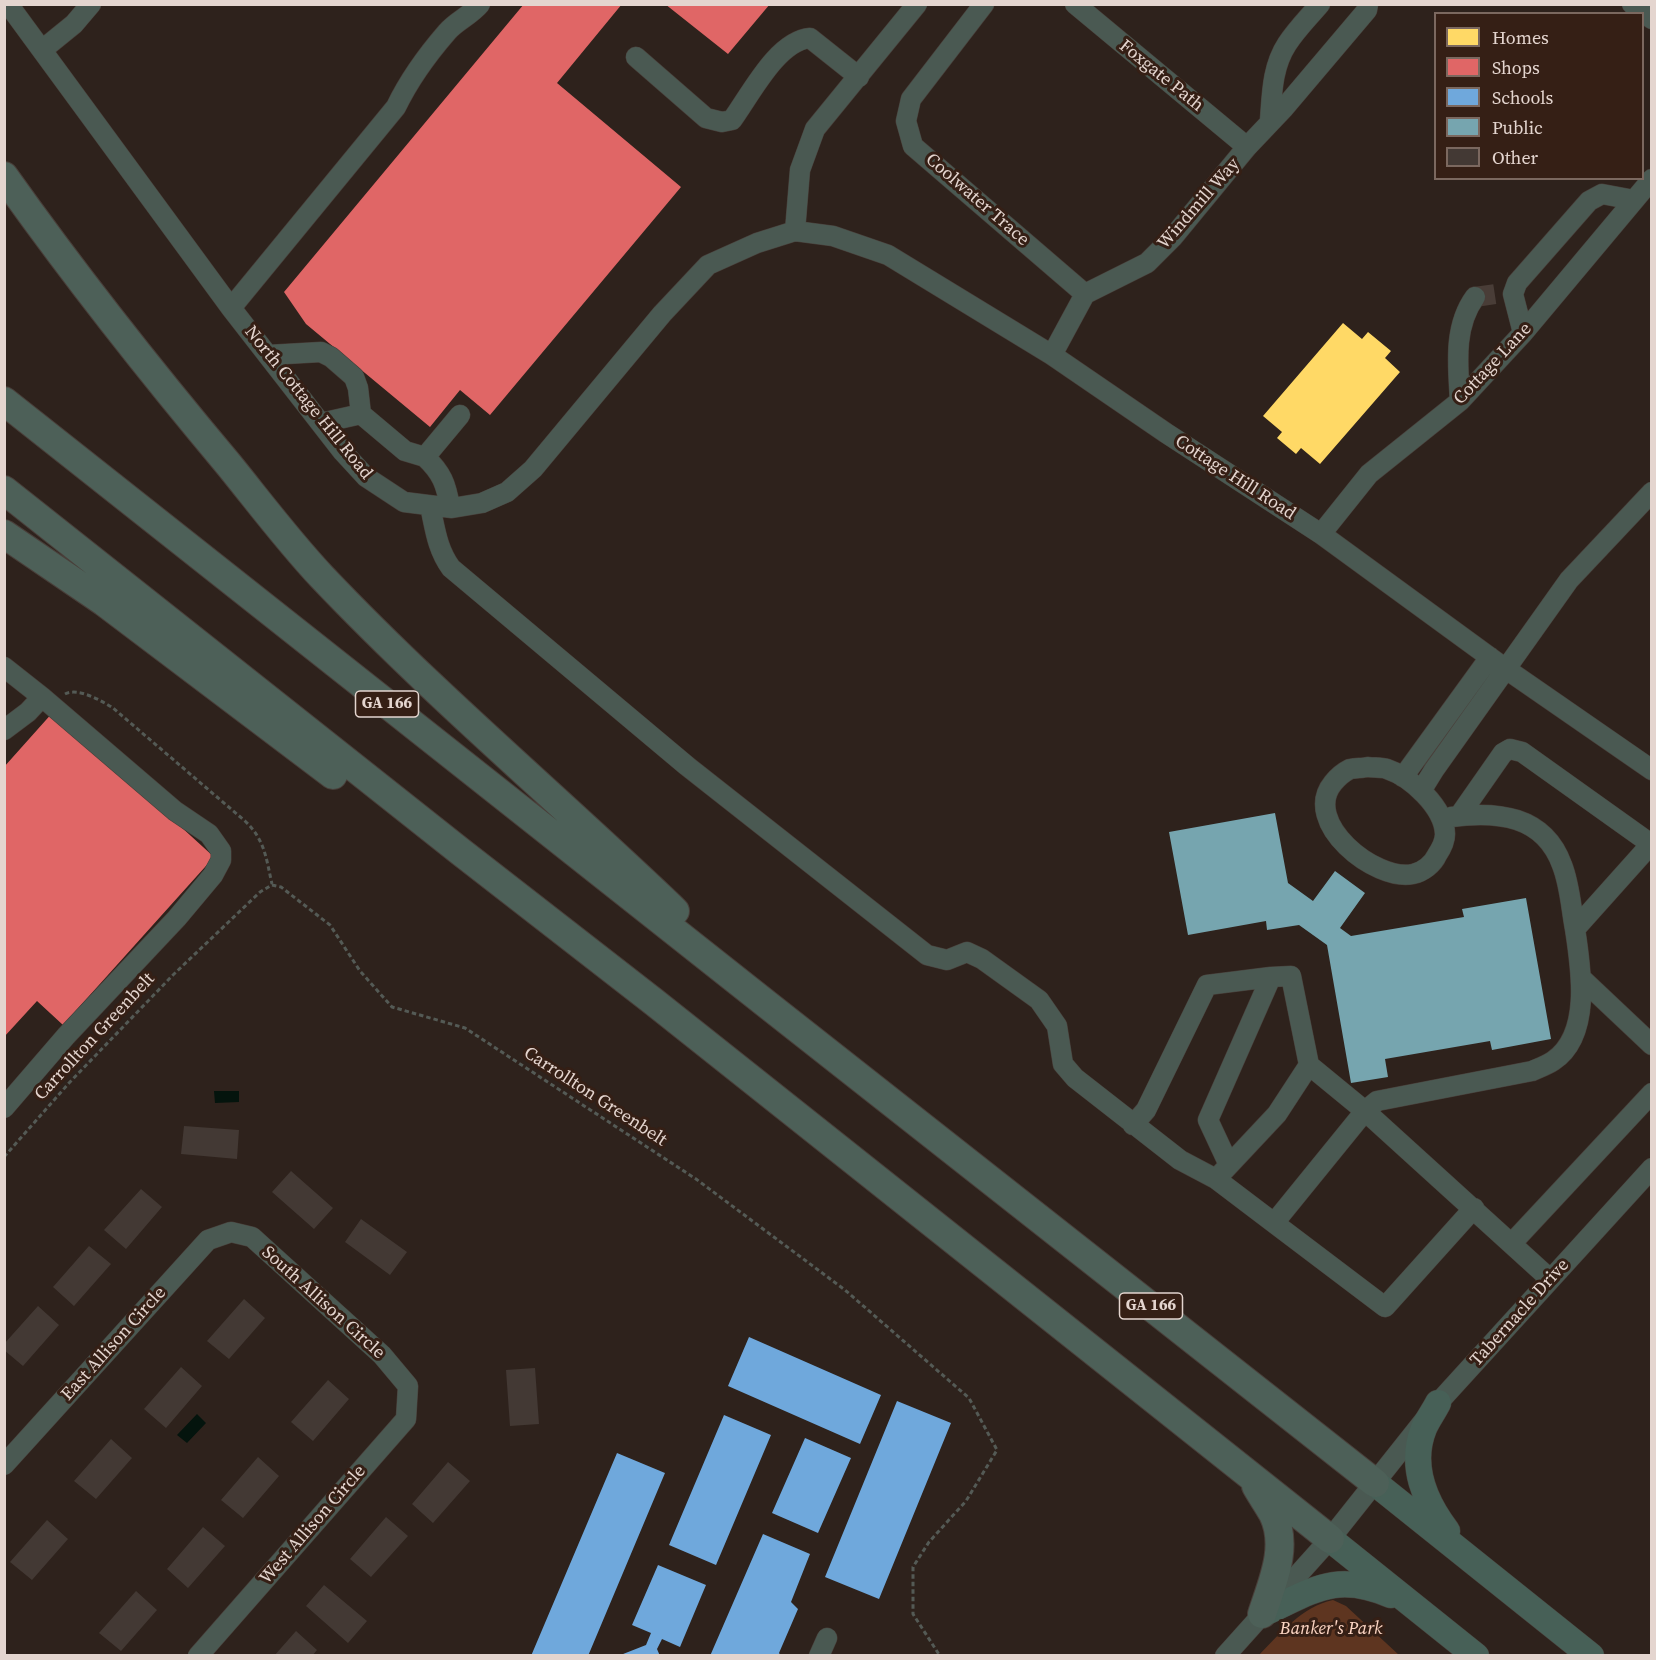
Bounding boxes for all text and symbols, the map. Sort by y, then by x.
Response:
legend [1434,12,1644,180]
text: Homes [1492,25,1549,50]
street label: Foxgate Path [1114,35,1208,117]
text: Shops [1492,55,1540,80]
text: Schools [1492,85,1553,110]
text: Public [1492,115,1543,140]
text: Other [1492,145,1538,170]
street label: Coolwater Trace [921,149,1033,251]
street label: Windmill Way [1153,154,1245,254]
street label: Cottage Lane [1450,318,1536,410]
street label: North Cottage Hill Road [239,322,377,484]
street label: Cottage Hill Road [1171,431,1299,525]
road number: GA 166 [356,691,418,717]
street label: Carrollton Greenbelt [30,969,160,1105]
street label: Carrollton Greenbelt [519,1043,671,1151]
street label: South Allison Circle [257,1242,389,1364]
street label: Tabernacle Drive [1466,1255,1574,1371]
street label: East Allison Circle [57,1283,171,1405]
road number: GA 166 [1120,1293,1182,1319]
street label: West Allison Circle [255,1461,371,1589]
park label: Banker's Park [1279,1618,1383,1640]

